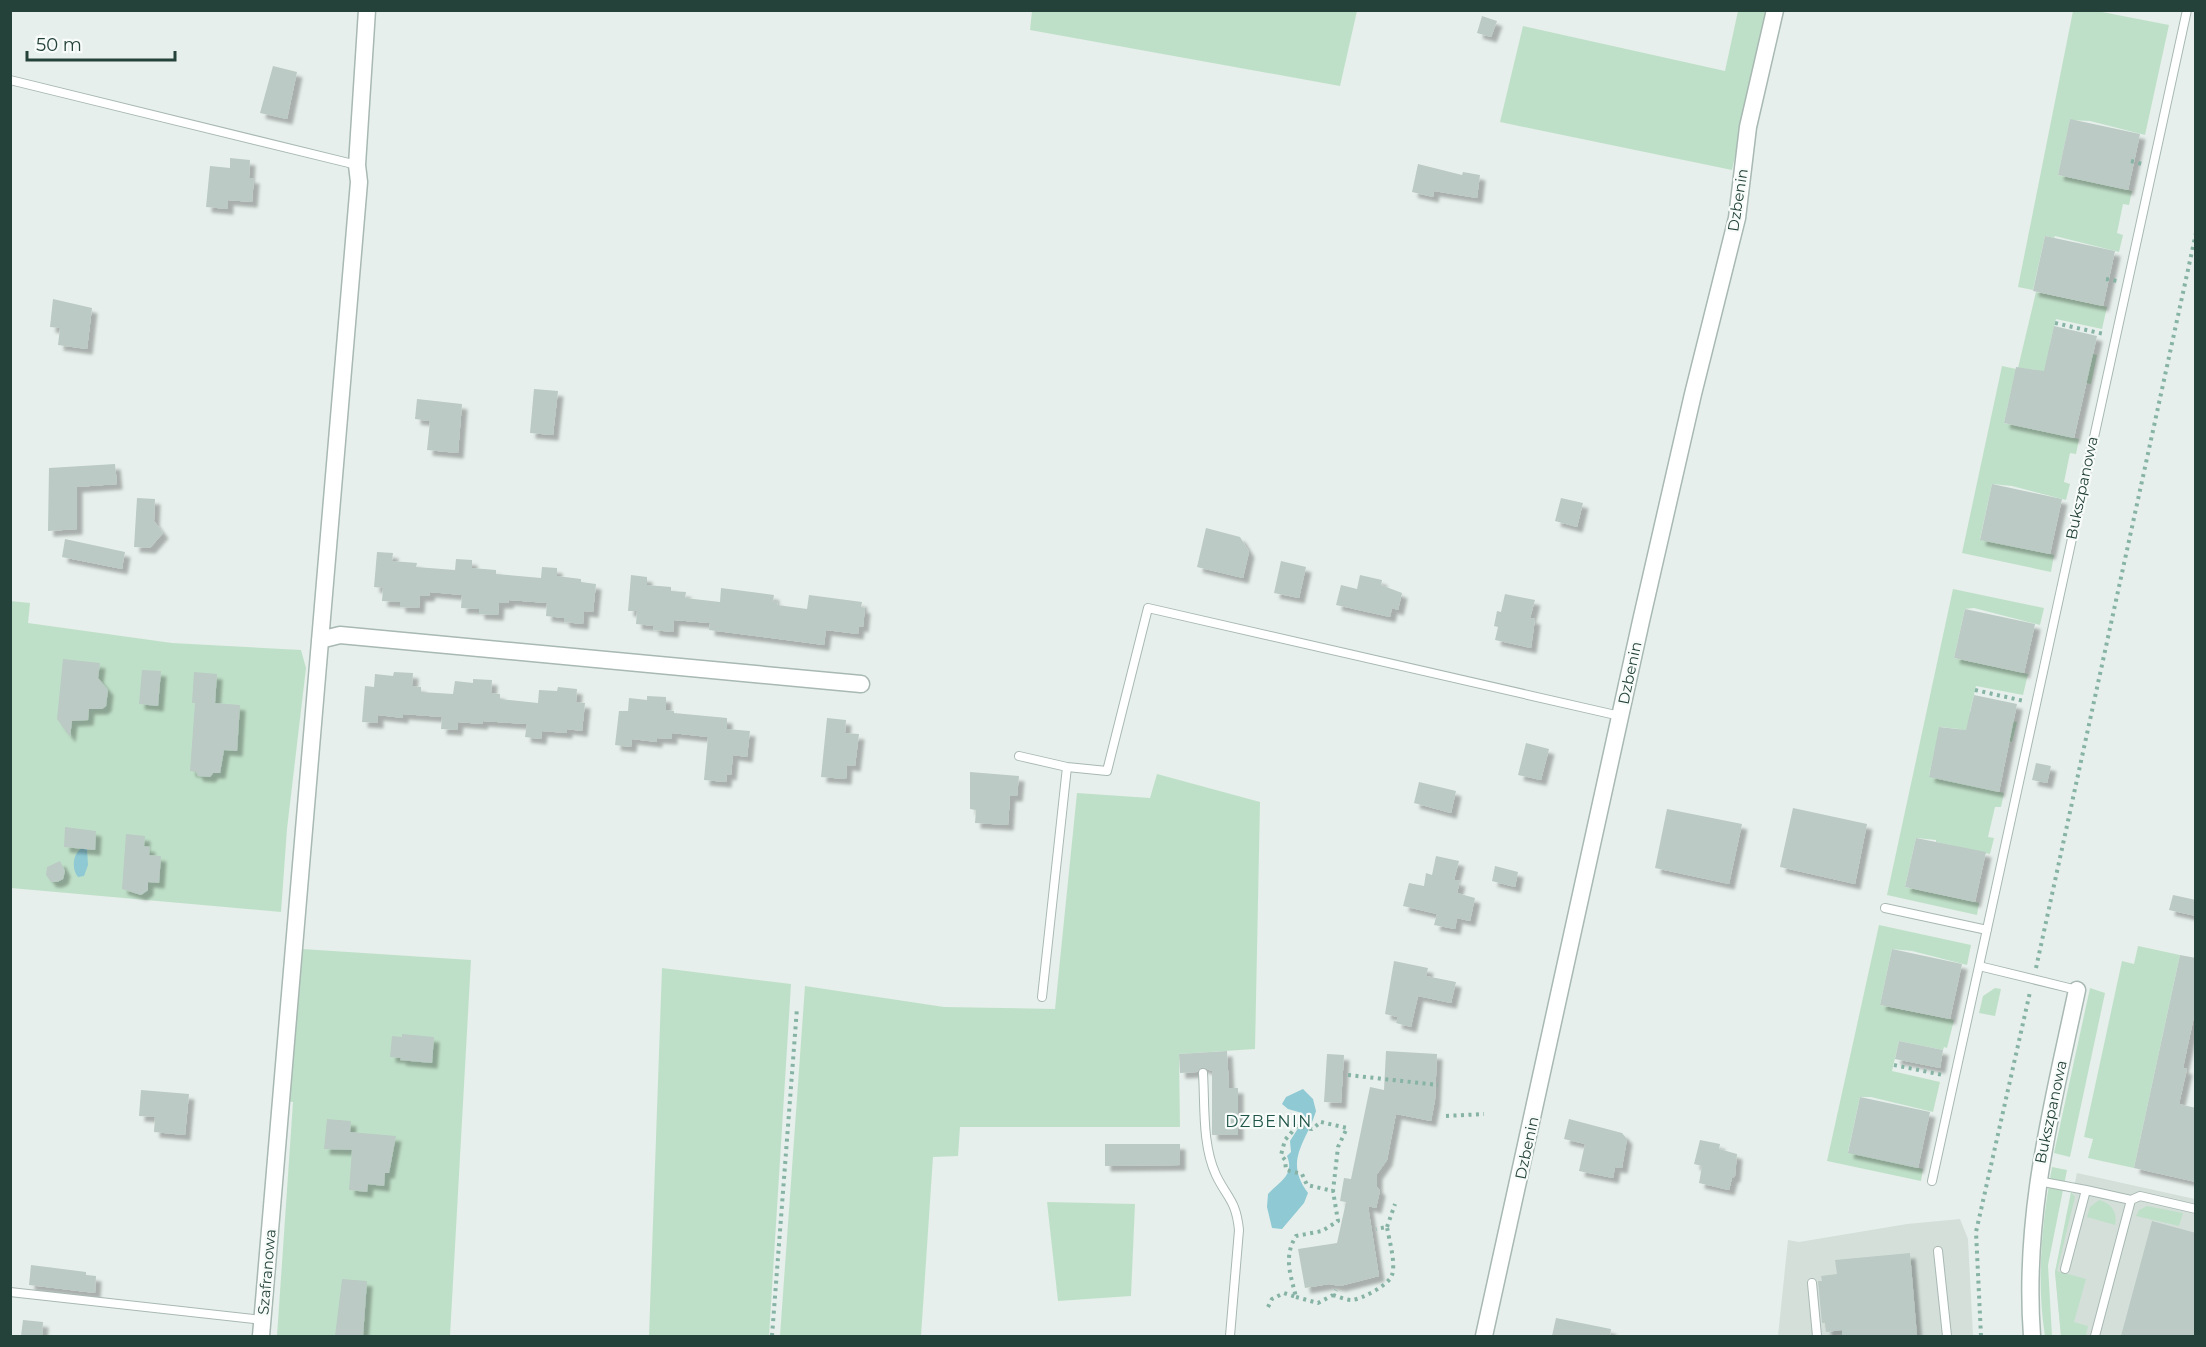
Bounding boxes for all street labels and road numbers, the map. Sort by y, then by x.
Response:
street label: Dzbenin [1723,167,1752,233]
street label: Bukszpanowa [2061,434,2102,541]
street label: Dzbenin [1614,640,1645,706]
street label: Bukszpanowa [2030,1058,2071,1165]
street label: Dzbenin [1511,1115,1542,1181]
street label: Szafranowa [253,1228,280,1316]

